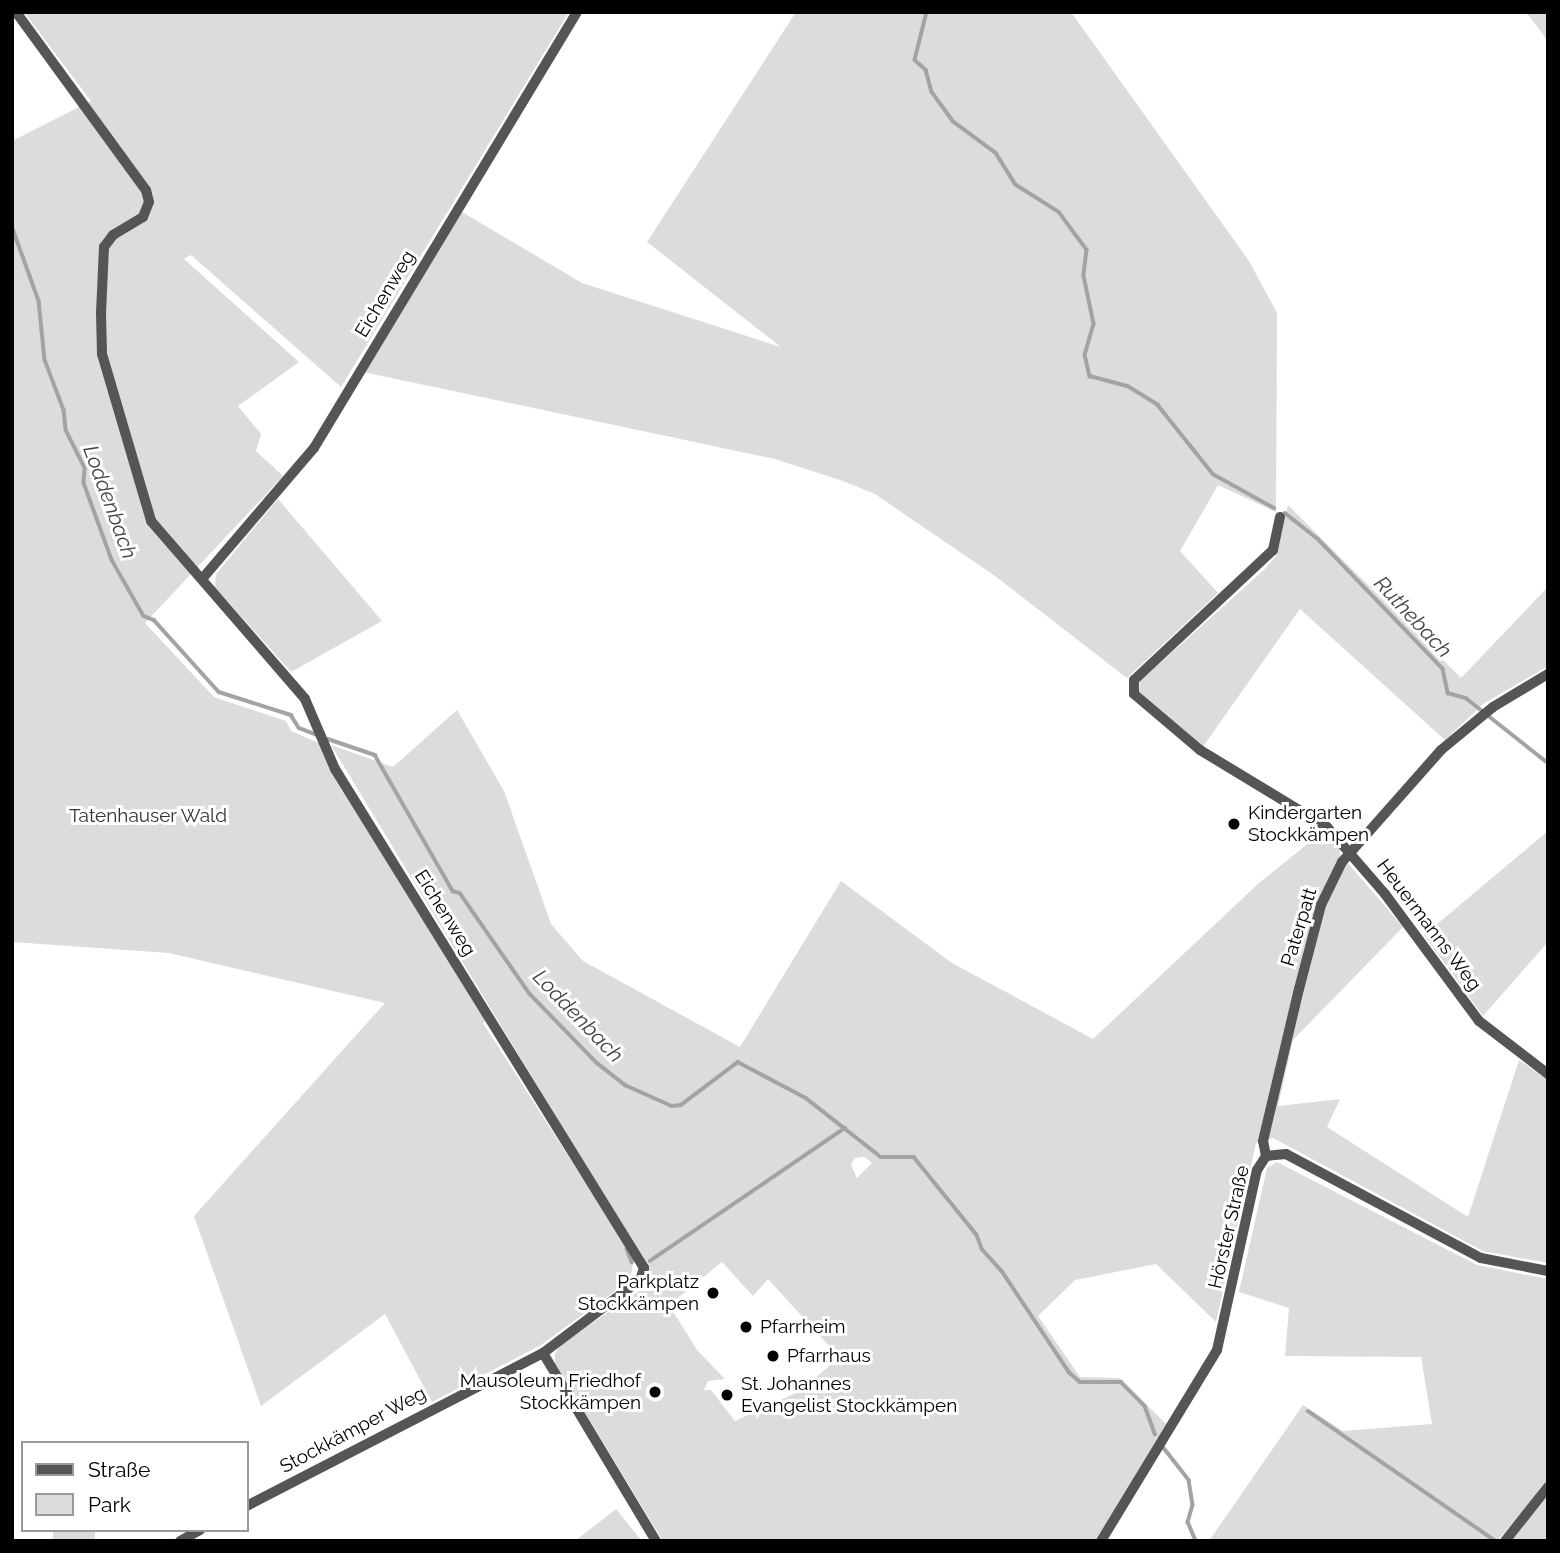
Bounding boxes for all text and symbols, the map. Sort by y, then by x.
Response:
street label: Eichenweg [350,246,420,342]
water label: Loddenbach [78,442,142,562]
water label: Ruthebach [1369,571,1457,663]
place label: Kindergarten Stockkämpen [1248,802,1369,846]
park label: Tatenhauser Wald [68,805,228,827]
marker: Kindergarten Stockkämpen [1226,816,1242,832]
street label: Heuermanns Weg [1372,854,1486,996]
street label: Eichenweg [410,866,480,960]
street label: Paterpatt [1276,885,1322,969]
water label: Loddenbach [528,964,628,1068]
street label: Hörster Straße [1204,1163,1254,1291]
place label: Parkplatz Stockkämpen [578,1271,699,1315]
marker: Parkplatz Stockkämpen [705,1285,721,1301]
place label: Pfarrheim [760,1316,846,1338]
marker: Pfarrheim [738,1319,754,1335]
place label: Pfarrhaus [787,1345,871,1367]
marker: Pfarrhaus [765,1348,781,1364]
place label: Mausoleum Friedhof Stockkämpen [460,1370,641,1414]
place label: St. Johannes Evangelist Stockkämpen [741,1373,957,1417]
street label: Stockkämper Weg [276,1382,430,1478]
marker: Mausoleum Friedhof Stockkämpen [647,1384,663,1400]
marker: St. Johannes Evangelist Stockkämpen [719,1387,735,1403]
legend [21,1441,248,1532]
text: Straße [88,1457,150,1482]
text: Park [88,1492,131,1517]

